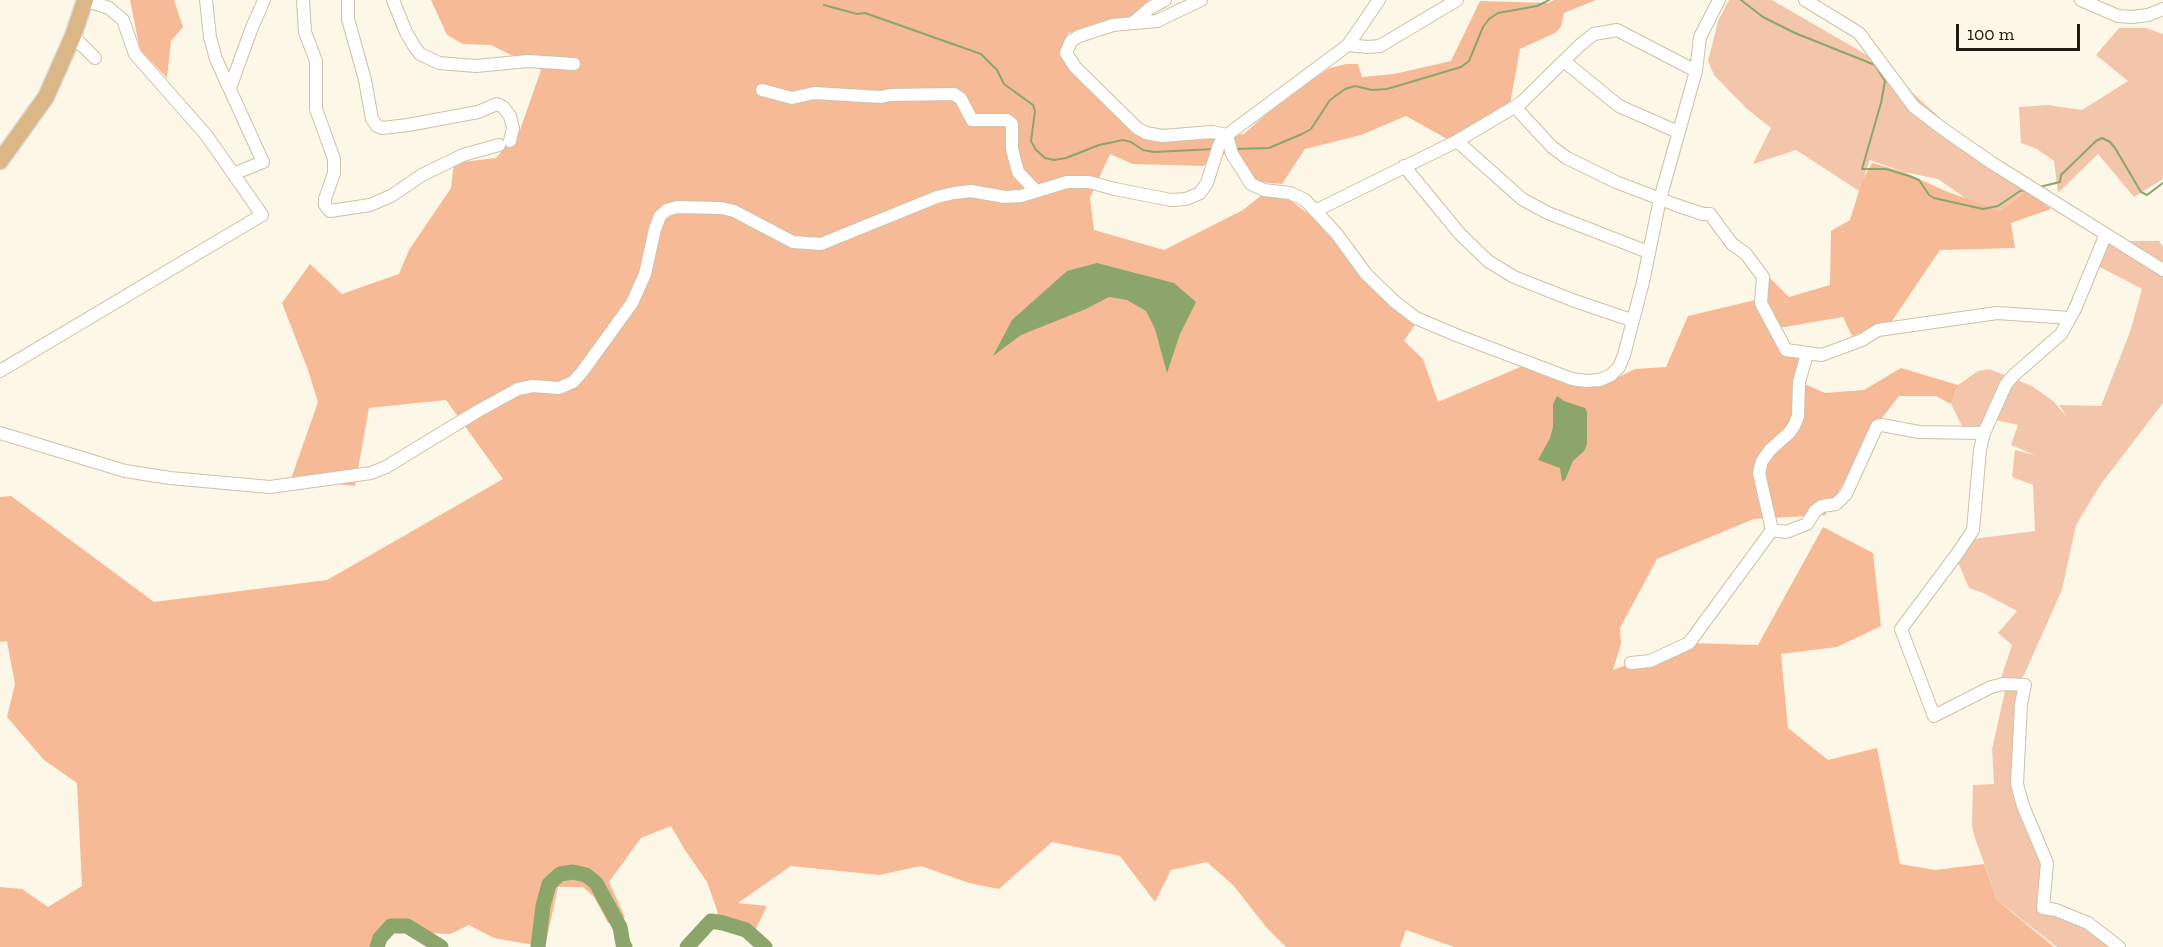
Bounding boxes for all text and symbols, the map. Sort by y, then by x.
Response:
scale bar [1959,12,2084,50]
text: 100 m [1967,23,2014,45]

